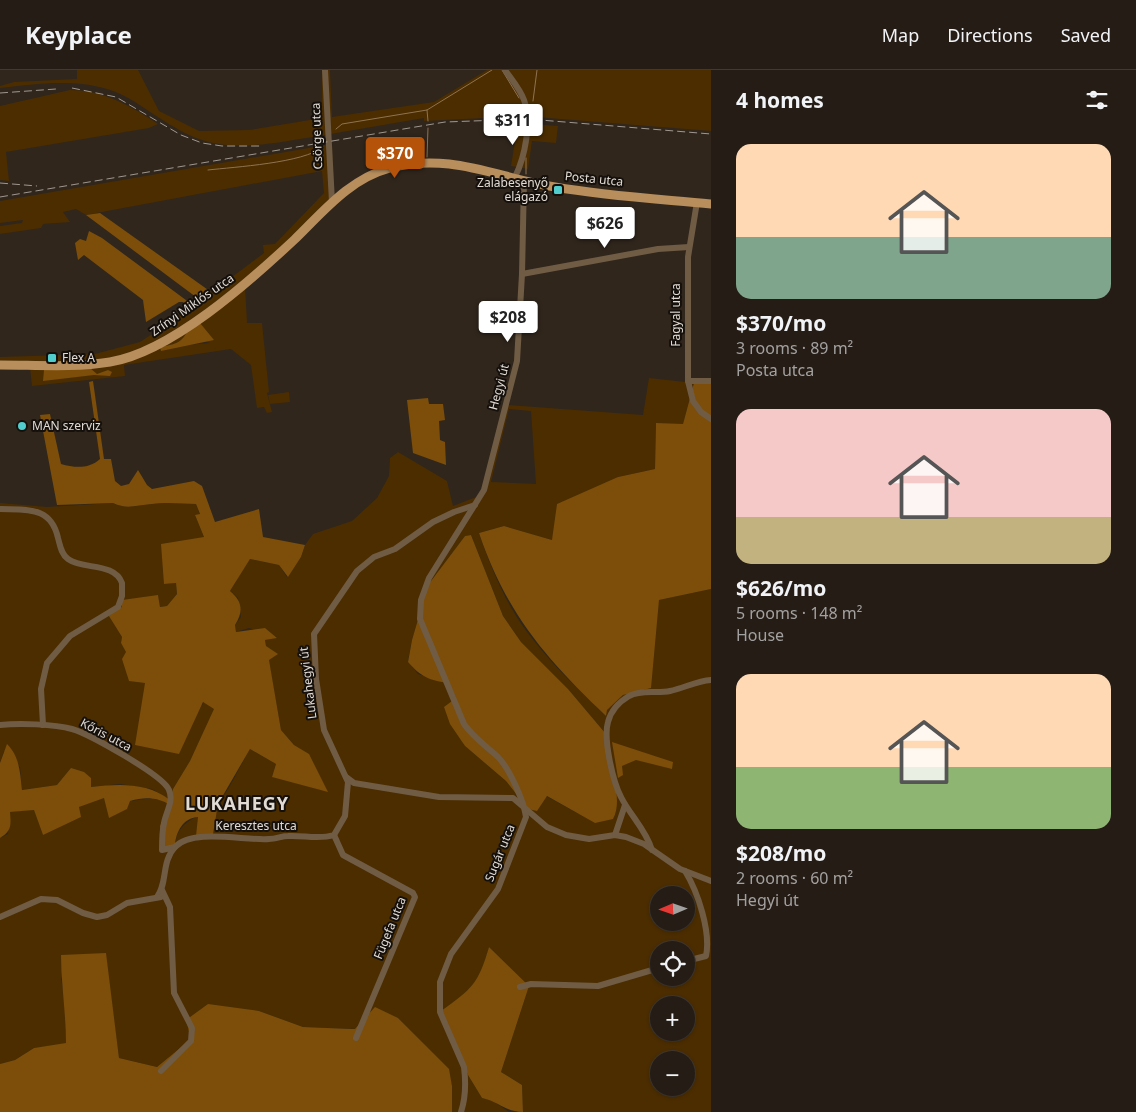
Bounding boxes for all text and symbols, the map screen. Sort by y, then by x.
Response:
text: Keyplace [25,18,132,51]
text: Map [882,23,919,47]
text: Directions [947,23,1033,47]
text: Saved [1061,23,1111,47]
text: 4 homes [736,86,824,114]
icon: filters [1083,86,1111,114]
street label: Csörge utca [307,102,326,170]
pin: $311 [483,104,543,146]
text: $311 [495,109,531,131]
pin: $370 [365,136,425,179]
text: $370 [377,142,413,164]
street label: Posta utca [564,167,624,190]
place label: Zalabesenyő elágazó [477,174,548,205]
icon: home [879,177,969,267]
marker: Zalabesenyő elágazó [552,184,564,196]
pin: $626 [575,206,635,249]
text: $626 [587,212,623,234]
street label: Zrínyi Miklós utca [146,269,237,340]
street label: Fagyal utca [667,283,684,347]
pin: $208 [478,300,538,343]
text: $208 [490,306,526,328]
text: $370/mo [736,309,826,337]
text: 3 rooms · 89 m² [736,337,853,359]
place label: Flex A [62,349,95,366]
marker: Flex A [46,352,58,364]
text: Posta utca [736,359,814,381]
street label: Hegyi út [484,361,513,412]
place label: MAN szerviz [32,417,101,434]
marker: MAN szerviz [16,420,28,432]
icon: home [879,442,969,532]
text: $626/mo [736,574,826,602]
text: 5 rooms · 148 m² [736,602,862,624]
text: House [736,624,784,646]
street label: Lukahegyi út [295,645,320,720]
icon: home [879,707,969,797]
street label: Kőris utca [78,714,135,755]
district label: LUKAHEGY [185,791,289,815]
street label: Keresztes utca [215,817,297,834]
street label: Sugár utca [480,822,519,884]
text: $208/mo [736,839,826,867]
text: 2 rooms · 60 m² [736,867,853,889]
north arrow [650,886,695,931]
map controls [650,886,695,1096]
text: Hegyi út [736,889,799,911]
street label: Fügefa utca [369,894,410,962]
button: locate [650,941,695,986]
button: + [650,996,695,1041]
button: − [650,1051,695,1096]

